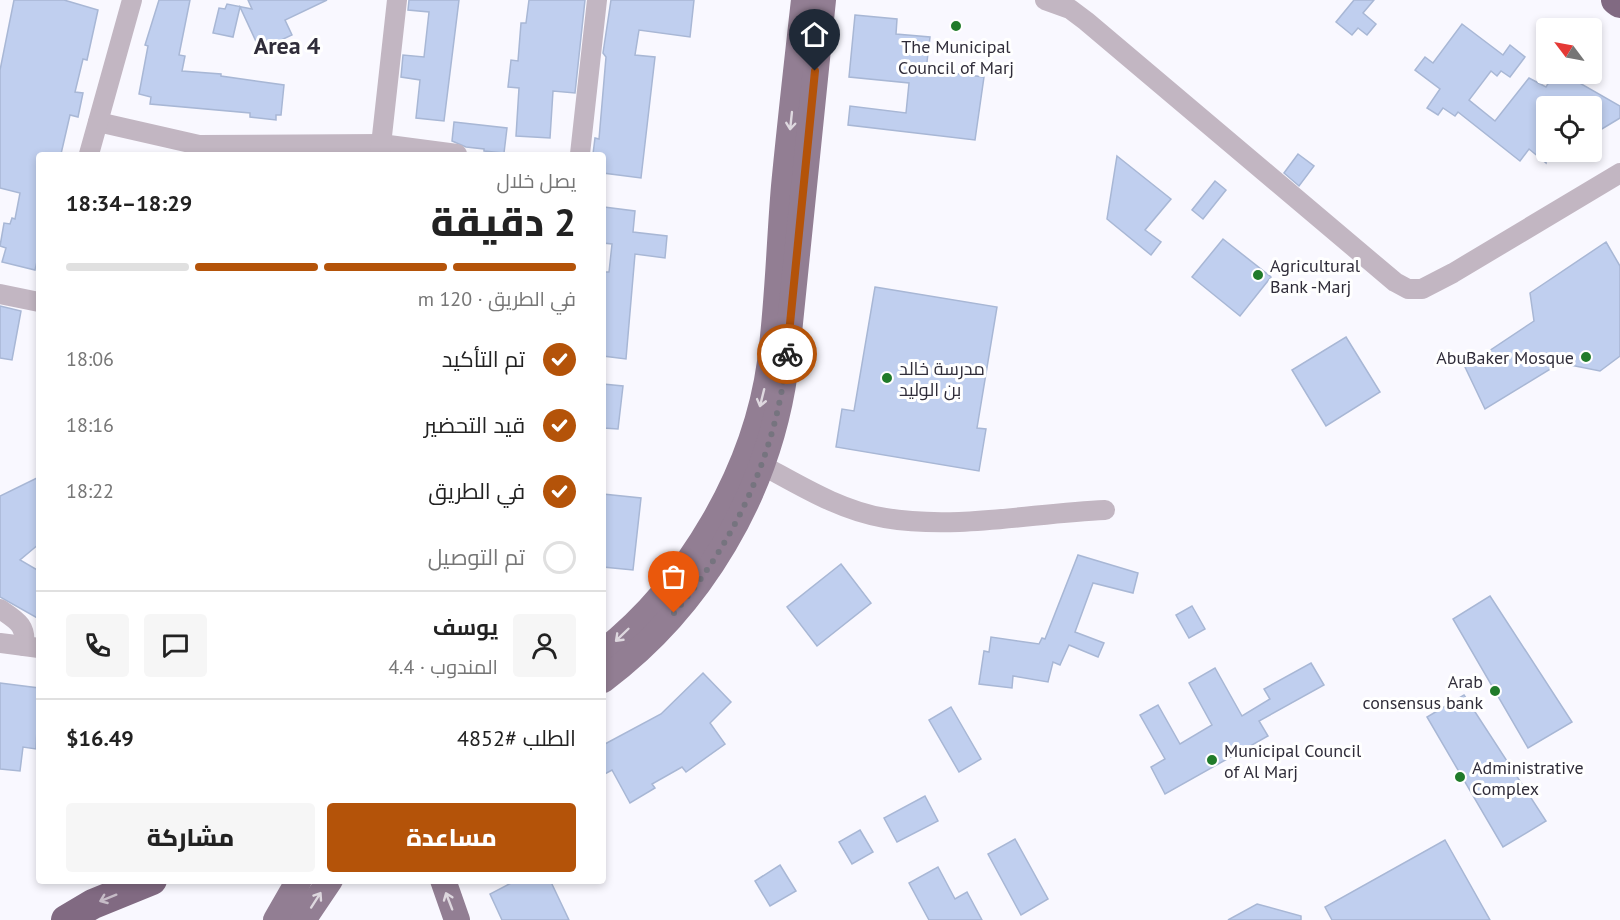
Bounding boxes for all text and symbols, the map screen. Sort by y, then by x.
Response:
pin [789,9,840,71]
icon: home [798,18,831,51]
north arrow [1536,18,1602,84]
map controls [1536,18,1602,162]
marker: The Municipal Council of Marj [949,19,963,33]
district label: Area 4 [254,30,321,61]
place label: The Municipal Council of Marj [898,35,1014,79]
button: locate [1536,96,1602,162]
one-way arrow [785,110,796,130]
text: يصل خلال [496,168,576,194]
text: 18:29–18:34 [66,189,192,217]
text: 2 دقيقة [431,196,576,247]
place label: Agricultural Bank -Marj [1270,254,1361,298]
marker: Agricultural Bank -Marj [1251,268,1265,282]
text: في الطريق · 120 m [418,286,576,312]
courier [757,324,817,384]
icon: bike [771,338,804,371]
icon: check [543,343,576,376]
text: تم التأكيد [442,345,525,373]
text: 18:06 [66,346,114,372]
place label: AbuBaker Mosque [1436,346,1574,369]
marker: AbuBaker Mosque [1579,350,1593,364]
place label: مدرسة خالد بن الوليد [899,357,985,401]
marker: مدرسة خالد بن الوليد [880,371,894,385]
one-way arrow [756,388,768,407]
icon: check [543,409,576,442]
text: قيد التحضير [424,411,525,439]
text: 18:16 [66,412,114,438]
icon: check [543,475,576,508]
text: في الطريق [428,477,525,505]
text: 18:22 [66,478,114,504]
text: تم التوصيل [428,543,525,571]
pin [648,551,699,613]
icon: bag [657,560,690,593]
text: يوسف [433,613,498,641]
button: phone [66,614,129,677]
button: chat [144,614,207,677]
button: person [513,614,576,677]
one-way arrow [615,628,630,642]
text: المندوب · 4.4 [388,654,498,680]
place label: Arab consensus bank [1362,670,1483,714]
marker: Arab consensus bank [1488,684,1502,698]
text: $16.49 [66,724,134,752]
text: الطلب #4852 [457,724,576,752]
place label: Municipal Council of Al Marj [1224,739,1362,783]
marker: Municipal Council of Al Marj [1205,753,1219,767]
place label: Administrative Complex [1472,756,1584,800]
marker: Administrative Complex [1453,770,1467,784]
button: مشاركة [66,803,315,872]
button: مساعدة [327,803,576,872]
one-way arrow [310,892,322,909]
one-way arrow [443,892,454,910]
one-way arrow [99,893,118,904]

